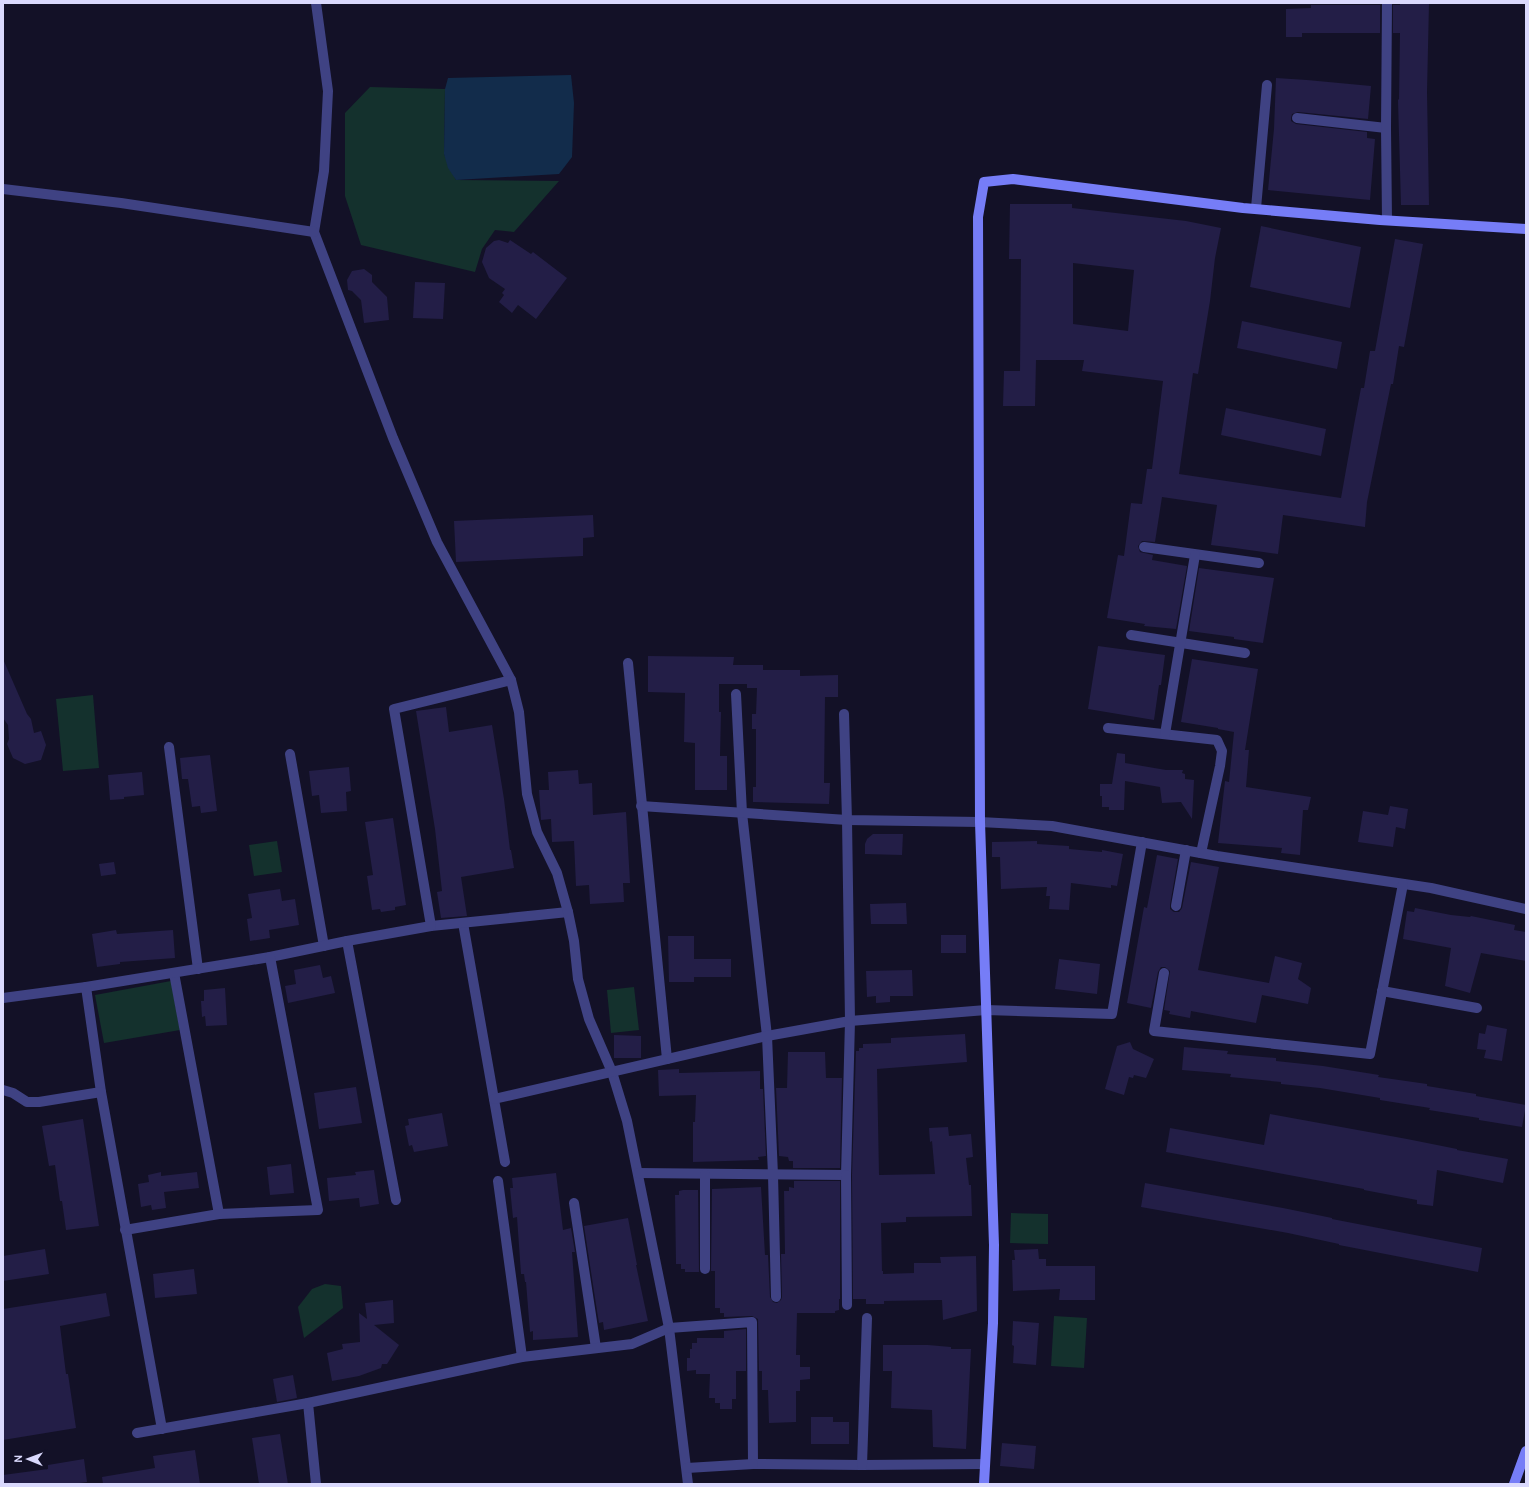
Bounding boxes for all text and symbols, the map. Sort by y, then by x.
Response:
north arrow [8,1439,48,1479]
text: N [11,1455,25,1463]

